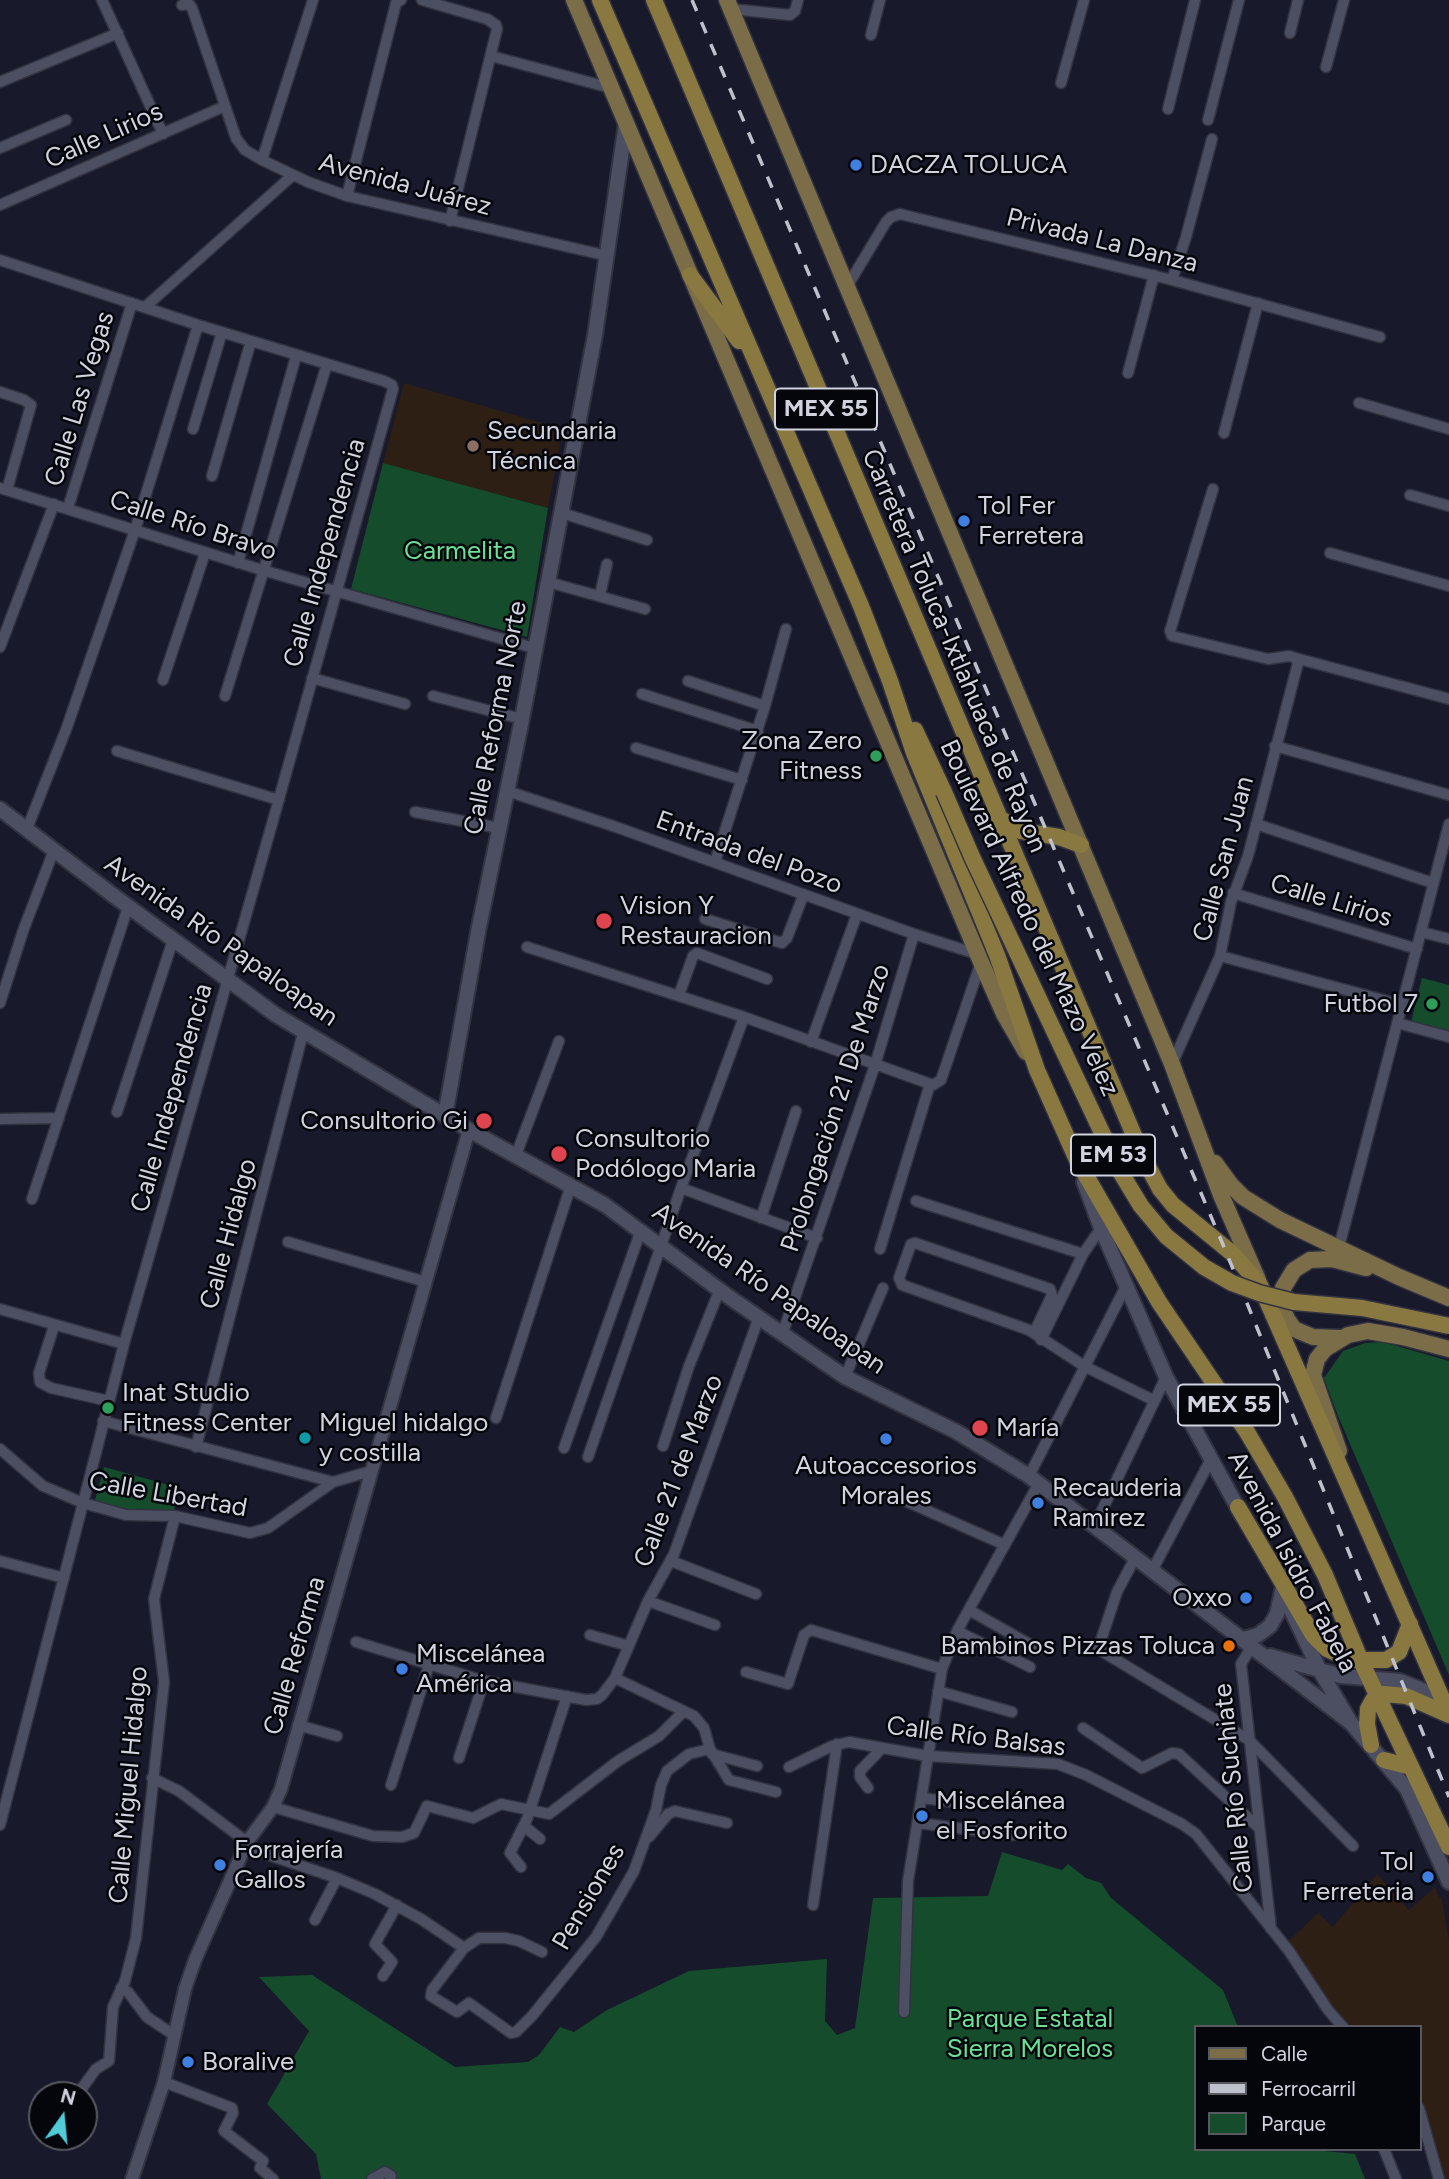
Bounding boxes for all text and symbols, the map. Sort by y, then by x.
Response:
street label: Calle Lirios [40,96,168,176]
street label: Avenida Juárez [315,147,495,223]
place label: DACZA TOLUCA [870,149,1067,181]
marker: DACZA TOLUCA [848,157,864,173]
street label: Privada La Danza [1003,202,1201,280]
street label: Calle Las Vegas [39,308,121,490]
road number: MEX 55 [775,388,877,430]
place label: Secundaria Técnica [487,415,617,476]
street label: Calle Independencia [277,435,373,671]
marker: Secundaria Técnica [465,438,481,454]
street label: Carretera Toluca-Ixtlahuaca de Rayon [855,445,1053,857]
street label: Calle Río Bravo [105,484,281,568]
place label: Tol Fer Ferretera [978,490,1084,552]
marker: Tol Fer Ferretera [956,513,972,529]
park label: Carmelita [404,535,516,567]
street label: Calle Reforma Norte [458,598,534,838]
place label: Zona Zero Fitness [741,725,862,786]
street label: Boulevard Alfredo del Mazo Velez [933,735,1125,1101]
marker: Zona Zero Fitness [868,748,884,764]
street label: Calle San Juan [1187,773,1261,945]
street label: Entrada del Pozo [652,805,846,901]
street label: Avenida Río Papaloapan [98,849,344,1033]
street label: Calle Lirios [1266,868,1396,934]
place label: Vision Y Restauracion [620,890,772,951]
marker: Vision Y Restauracion [594,911,614,931]
street label: Prolongación 21 De Marzo [775,960,897,1256]
street label: Calle Independencia [124,980,220,1216]
place label: Futbol 7 [1323,988,1418,1020]
marker: Futbol 7 [1424,996,1440,1012]
place label: Consultorio Gi [300,1105,468,1137]
marker: Consultorio Gi [474,1111,494,1131]
place label: Consultorio Podólogo Maria [575,1123,756,1184]
road number: EM 53 [1071,1134,1155,1176]
marker: Consultorio Podólogo Maria [549,1144,569,1164]
street label: Calle Hidalgo [194,1155,264,1313]
street label: Avenida Río Papaloapan [646,1197,892,1381]
street label: Calle 21 de Marzo [628,1370,730,1572]
place label: Inat Studio Fitness Center [122,1377,292,1438]
road number: MEX 55 [1178,1385,1280,1426]
marker: Inat Studio Fitness Center [100,1400,116,1416]
place label: Miguel hidalgo y costilla [319,1407,488,1468]
place label: María [996,1412,1059,1444]
marker: María [970,1418,990,1438]
marker: Miguel hidalgo y costilla [297,1430,313,1446]
marker: Autoaccesorios Morales [878,1431,894,1447]
street label: Avenida Isidro Fabela [1220,1446,1364,1678]
place label: Autoaccesorios Morales [795,1450,977,1512]
street label: Calle Libertad [86,1466,250,1524]
place label: Recauderia Ramirez [1052,1472,1182,1534]
marker: Recauderia Ramirez [1030,1495,1046,1511]
street label: Calle Reforma [257,1573,333,1739]
place label: Oxxo [1172,1582,1232,1614]
marker: Oxxo [1238,1590,1254,1606]
place label: Bambinos Pizzas Toluca [941,1630,1215,1662]
place label: Miscelánea América [416,1638,545,1700]
marker: Bambinos Pizzas Toluca [1221,1638,1237,1654]
marker: Miscelánea América [394,1661,410,1677]
street label: Calle Miguel Hidalgo [103,1665,155,1905]
street label: Calle Río Suchiate [1208,1682,1260,1894]
street label: Calle Río Balsas [885,1711,1067,1763]
place label: Miscelánea el Fosforito [936,1785,1068,1846]
marker: Miscelánea el Fosforito [914,1808,930,1824]
place label: Forrajería Gallos [234,1834,343,1896]
street label: Pensiones [546,1838,632,1956]
place label: Tol Ferreteria [1302,1846,1414,1908]
marker: Forrajería Gallos [212,1857,228,1873]
marker: Tol Ferreteria [1420,1869,1436,1885]
park label: Parque Estatal Sierra Morelos [947,2003,1113,2064]
legend [1194,2025,1421,2151]
text: Calle [1261,2041,1308,2066]
place label: Boralive [202,2046,294,2078]
marker: Boralive [180,2054,196,2070]
text: Ferrocarril [1261,2076,1356,2101]
north arrow [28,2081,98,2151]
text: N [58,2084,78,2110]
text: Parque [1261,2111,1326,2136]

